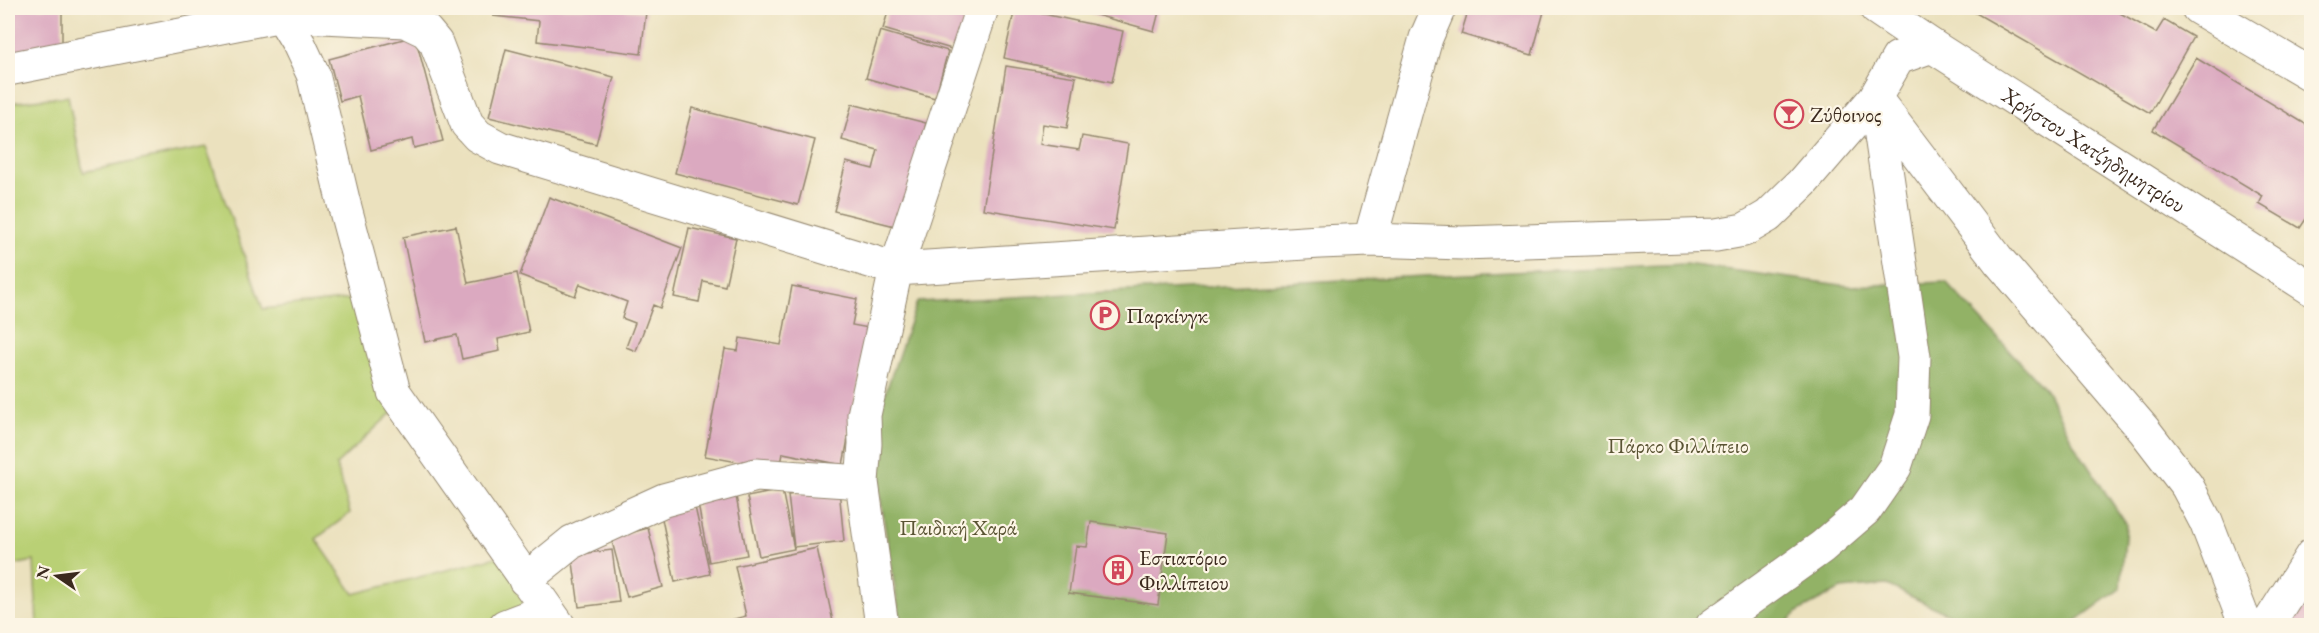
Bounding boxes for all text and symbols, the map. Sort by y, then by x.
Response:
street label: Χρήστου Χατζηδημητρίου [1996,80,2191,219]
bar icon: Ζύθοινος [1773,98,1805,130]
place label: Ζύθοινος [1810,100,1882,129]
parking icon: Παρκίνγκ [1089,299,1121,331]
place label: Παρκίνγκ [1126,301,1208,330]
park label: Πάρκο Φιλλίπειο [1607,431,1749,460]
park label: Παιδική Χαρά [899,513,1018,542]
place label: Εστιατόριο Φιλλίπειου [1139,543,1229,597]
north arrow [27,546,87,606]
building icon: Εστιατόριο Φιλλίπειου [1102,554,1134,586]
text: N [31,564,55,581]

